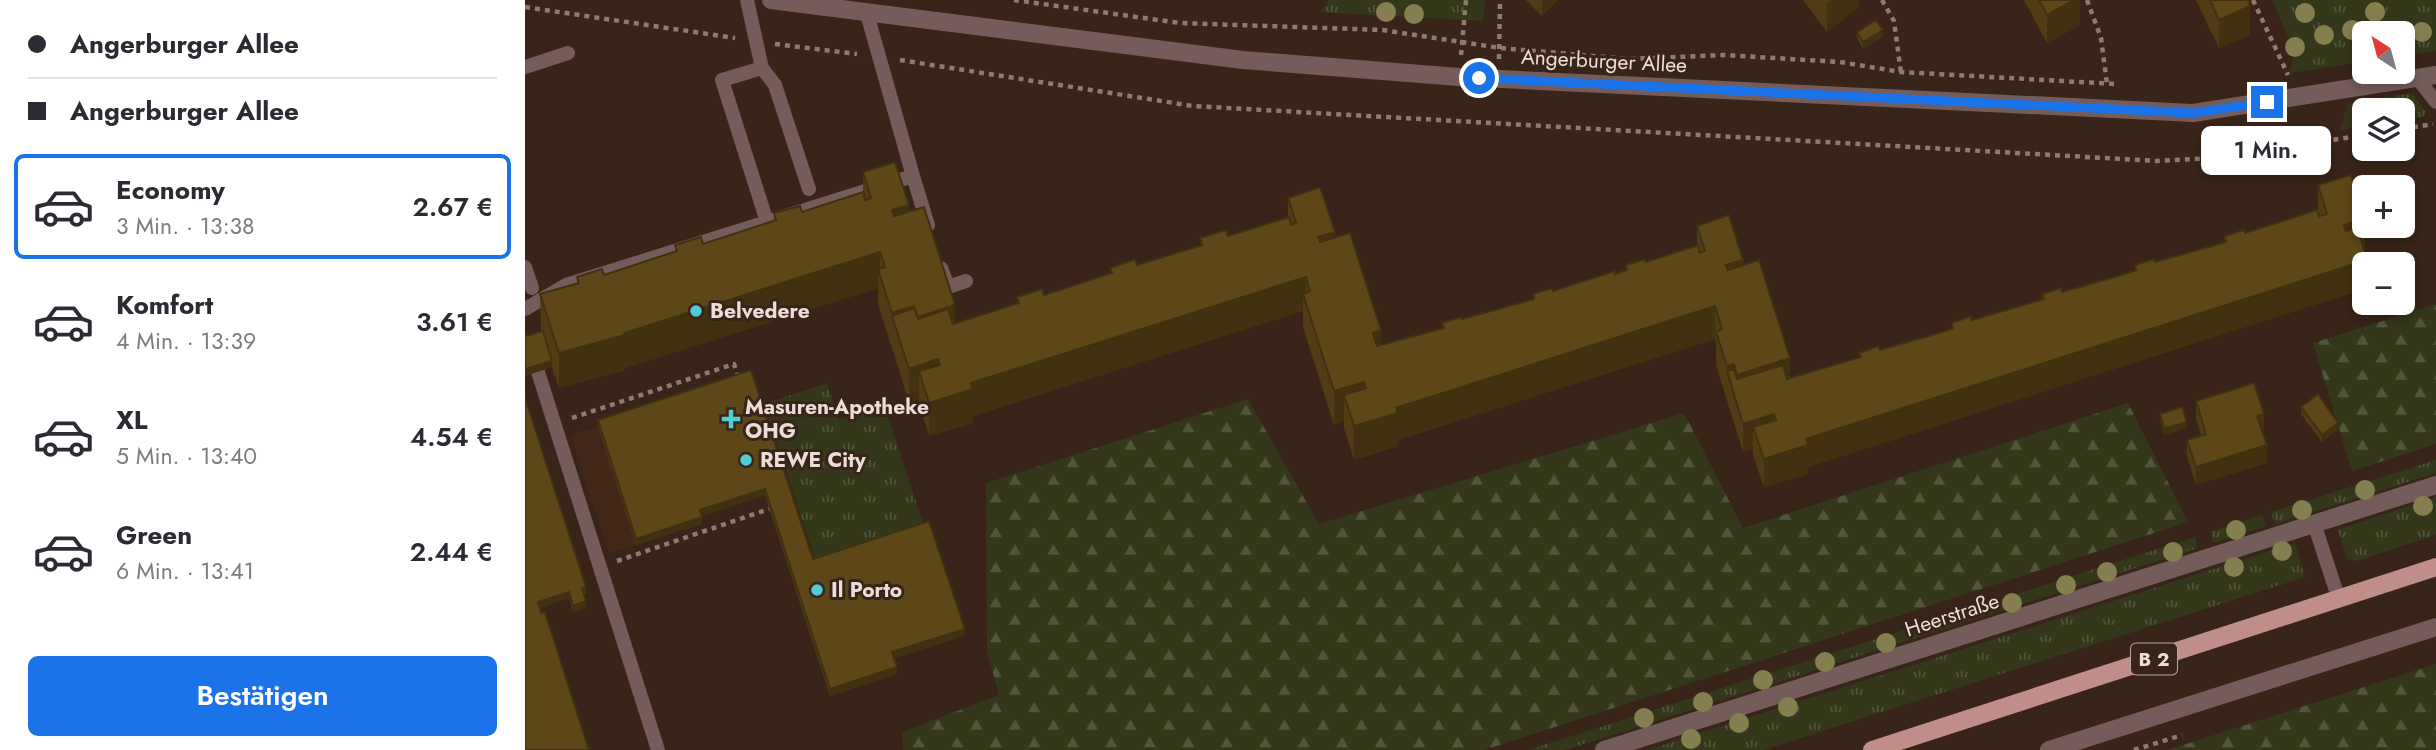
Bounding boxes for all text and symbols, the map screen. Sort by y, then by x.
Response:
north arrow [2352,21,2415,84]
map controls [2352,21,2415,315]
text: Angerburger Allee [70,25,299,63]
street label: Angerburger Allee [1520,42,1688,80]
route start [1463,62,1495,94]
route end [2251,86,2283,118]
text: Angerburger Allee [70,92,299,130]
button: layers [2352,98,2415,161]
callout: 1 Min. [2202,126,2332,176]
text: 1 Min. [2234,133,2298,167]
text: Economy [116,171,225,209]
icon: car [32,175,95,238]
button: + [2352,175,2415,238]
text: 2.67 € [413,188,493,226]
text: 3 Min. · 13:38 [116,209,255,243]
button: − [2352,252,2415,315]
text: Komfort [116,286,213,324]
icon: car [32,290,95,353]
place label: Belvedere [710,296,810,326]
text: 3.61 € [416,303,493,341]
marker: Belvedere [688,303,704,319]
text: 4 Min. · 13:39 [116,324,256,358]
place label: Masuren-Apotheke OHG [745,392,929,446]
text: XL [116,401,148,439]
icon: car [32,405,95,468]
marker: Masuren-Apotheke OHG [723,411,739,427]
text: 4.54 € [410,418,493,456]
text: 5 Min. · 13:40 [116,439,257,473]
place label: REWE City [760,445,867,475]
marker: REWE City [738,452,754,468]
text: Green [116,516,192,554]
icon: car [32,520,95,583]
text: 2.44 € [410,533,493,571]
text: 6 Min. · 13:41 [116,554,254,588]
place label: Il Porto [831,575,902,605]
marker: Il Porto [809,582,825,598]
street label: Heerstraße [1901,586,2003,644]
road number: B 2 [2131,644,2177,674]
button: Bestätigen [28,656,497,736]

